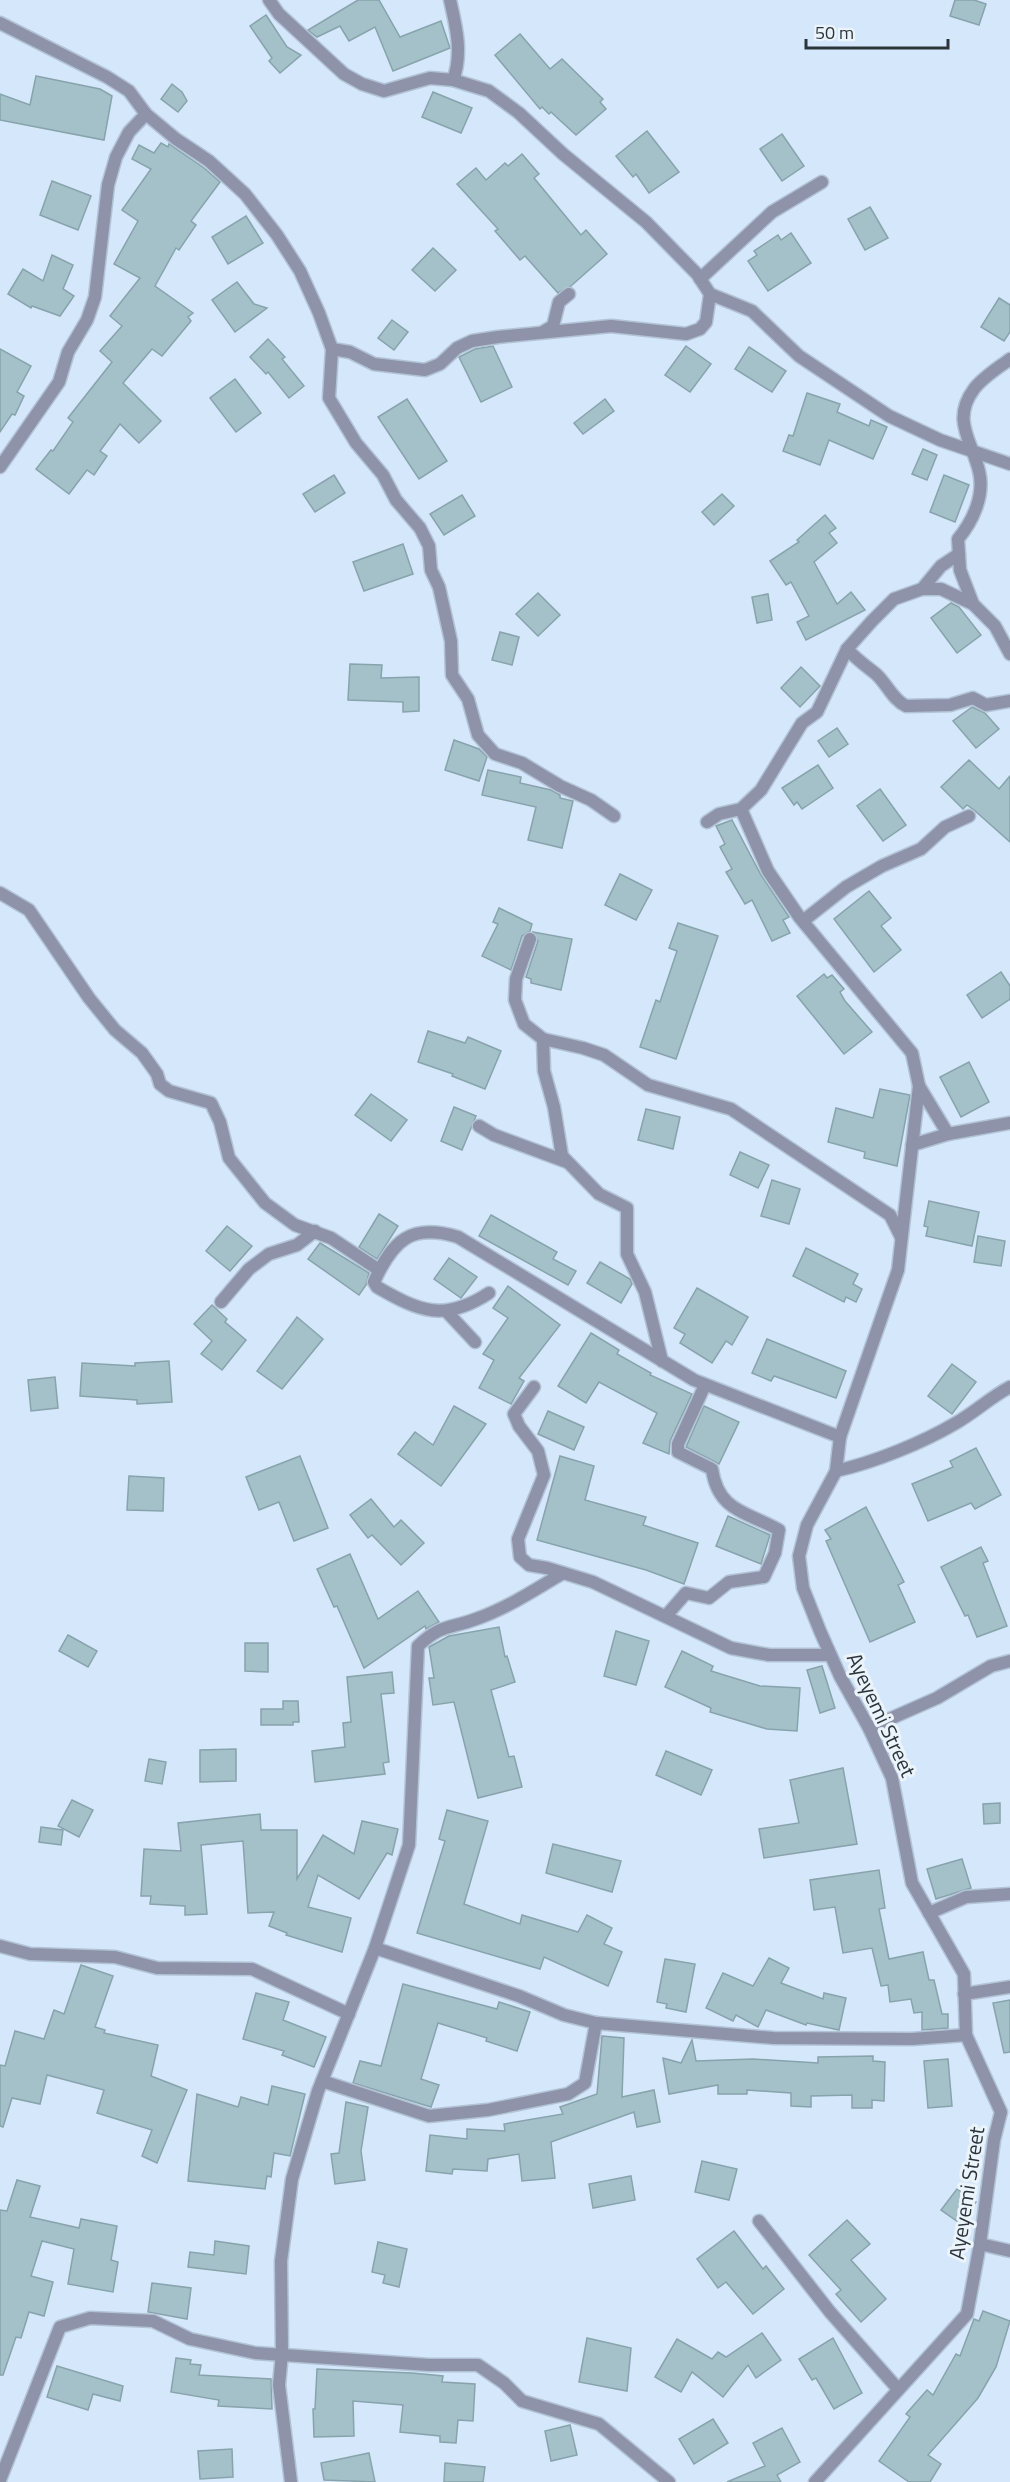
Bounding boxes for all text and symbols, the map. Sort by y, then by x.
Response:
scale bar [806,12,948,50]
text: 50 m [815,19,854,46]
street label: Ayeyemi Street [839,1647,925,1783]
street label: Ayeyemi Street [940,2124,992,2262]

